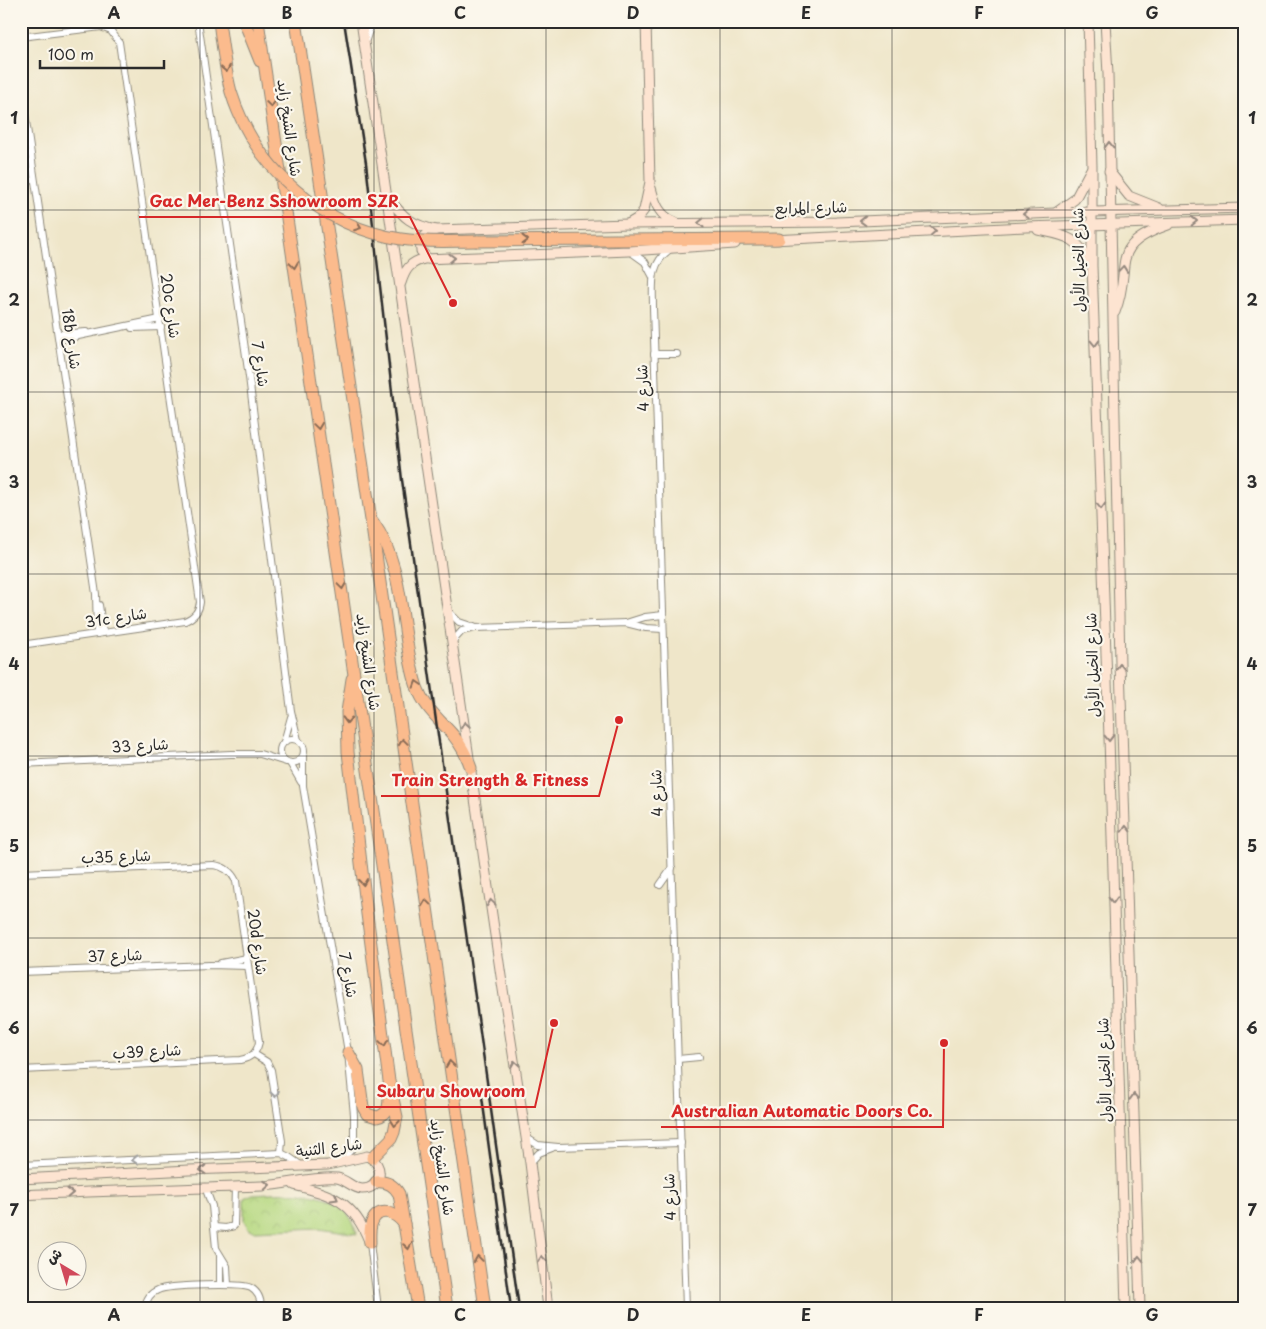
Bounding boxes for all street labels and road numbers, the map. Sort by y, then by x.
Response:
street label: شارع الشيخ زايد [272,78,309,178]
street label: شارع المرابع [774,194,847,220]
street label: شارع الخيل الأول [1065,207,1090,313]
street label: 20c شارع [156,272,187,340]
street label: 18b شارع [57,307,88,371]
street label: شارع 7 [247,339,276,388]
street label: شارع 4 [629,364,654,412]
street label: 31c شارع [83,600,148,633]
street label: شارع الشيخ زايد [351,612,388,712]
street label: شارع الخيل الأول [1078,612,1105,718]
street label: شارع 33 [111,732,169,757]
street label: شارع 4 [643,769,668,817]
street label: شارع 35ب [81,843,151,868]
street label: 20d شارع [242,907,275,976]
street label: شارع 37 [87,942,143,967]
street label: شارع 7 [334,950,365,999]
street label: شارع الخيل الأول [1090,1017,1117,1123]
street label: شارع 39ب [112,1037,182,1064]
street label: شارع الشيخ زايد [425,1117,462,1217]
street label: شارع الثنية [294,1131,363,1162]
street label: شارع 4 [656,1173,681,1221]

